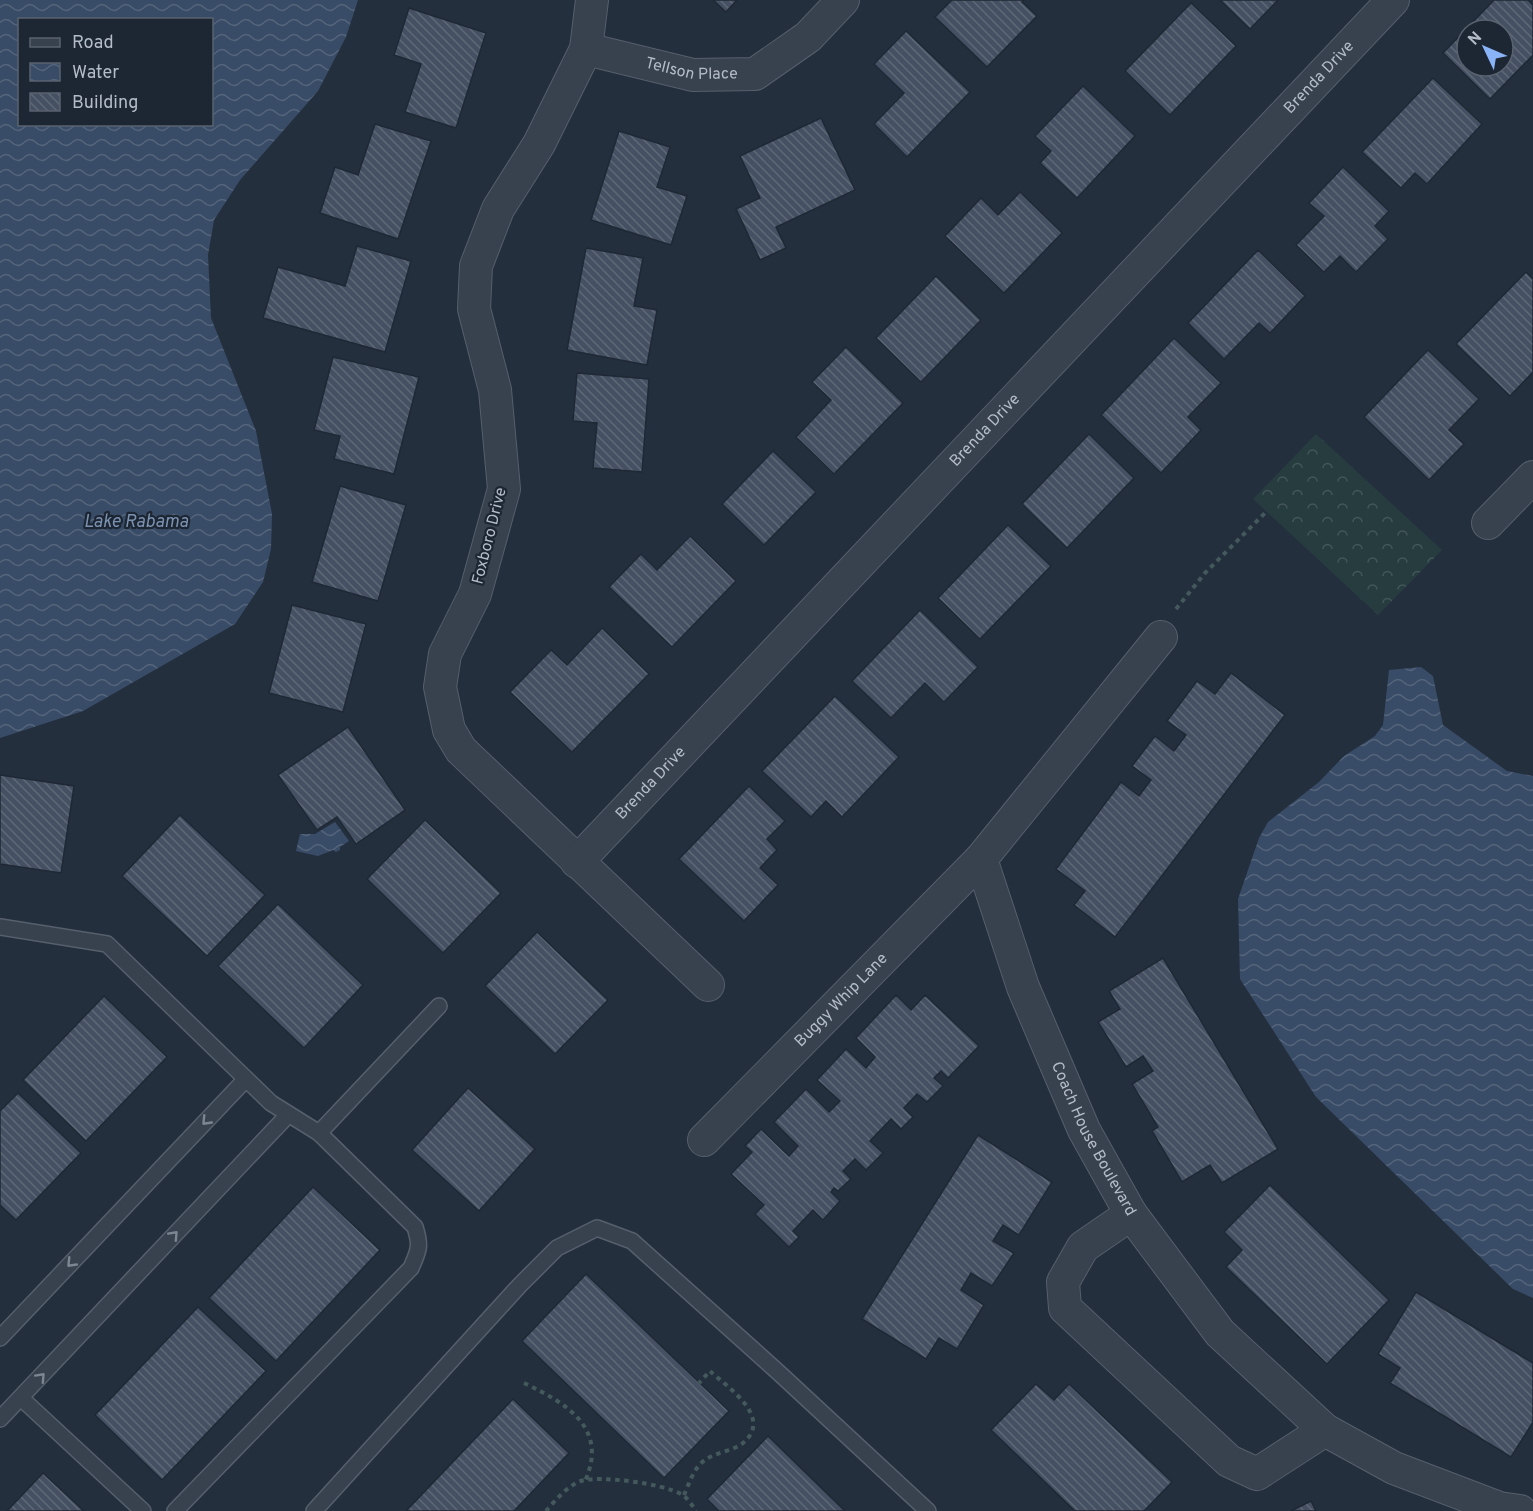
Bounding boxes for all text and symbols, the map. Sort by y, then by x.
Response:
legend [18,18,213,126]
north arrow [1455,18,1515,78]
text: N [1464,28,1487,50]
text: Road [72,32,114,55]
street label: Brenda Drive [1280,37,1359,119]
street label: Tellson Place [643,54,738,85]
text: Water [72,62,119,85]
text: Building [72,92,138,115]
street label: Brenda Drive [946,390,1025,471]
street label: Foxboro Drive [468,486,512,586]
water label: Lake Rabama [84,511,189,534]
street label: Brenda Drive [612,743,691,824]
street label: Buggy Whip Lane [791,949,892,1052]
street label: Coach House Boulevard [1046,1059,1140,1220]
one-way arrow [202,1115,213,1125]
one-way arrow [167,1232,178,1242]
one-way arrow [68,1255,79,1266]
one-way arrow [33,1374,44,1385]

